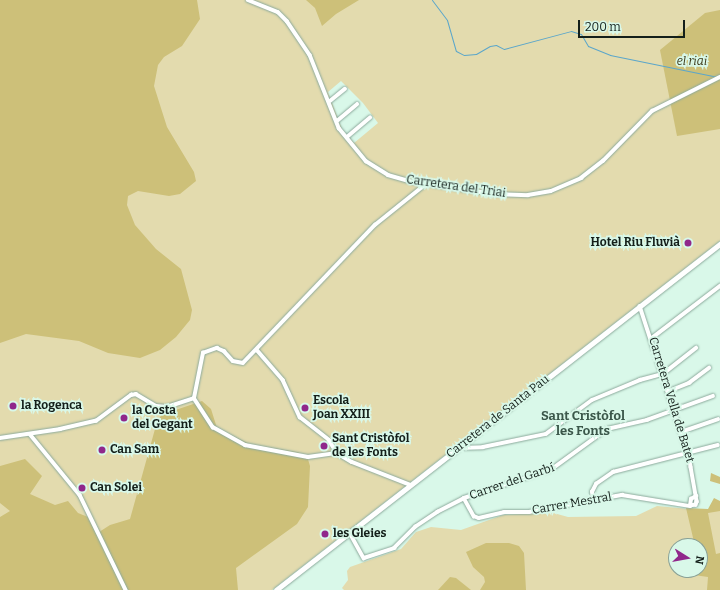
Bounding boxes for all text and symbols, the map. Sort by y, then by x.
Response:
scale bar [580,12,687,38]
text: 200 m [585,20,621,34]
park label: el riai [677,55,707,69]
street label: Carretera del Triai [405,173,507,201]
place label: Hotel Riu Fluvià [590,236,680,250]
marker: Hotel Riu Fluvià [683,238,693,248]
street label: Carretera Vella de Batet [645,336,697,464]
street label: Carretera de Santa Pau [444,372,552,462]
place label: Escola Joan XXIII [313,394,370,422]
place label: la Rogenca [21,399,82,413]
marker: la Rogenca [8,401,18,411]
marker: Escola Joan XXIII [300,403,310,413]
place label: la Costa del Gegant [132,404,193,432]
district label: Sant Cristòfol les Fonts [541,409,625,440]
marker: la Costa del Gegant [119,413,129,423]
place label: Sant Cristòfol de les Fonts [332,432,409,460]
marker: Sant Cristòfol de les Fonts [319,441,329,451]
place label: Can Sam [110,443,159,457]
marker: Can Sam [97,445,107,455]
street label: Carrer del Garbí [468,461,556,503]
place label: Can Solei [90,481,142,495]
marker: Can Solei [77,483,87,493]
street label: Carrer Mestral [531,490,613,518]
place label: les Gleies [333,527,387,541]
marker: les Gleies [320,529,330,539]
north arrow [668,538,708,578]
text: N [692,555,706,566]

